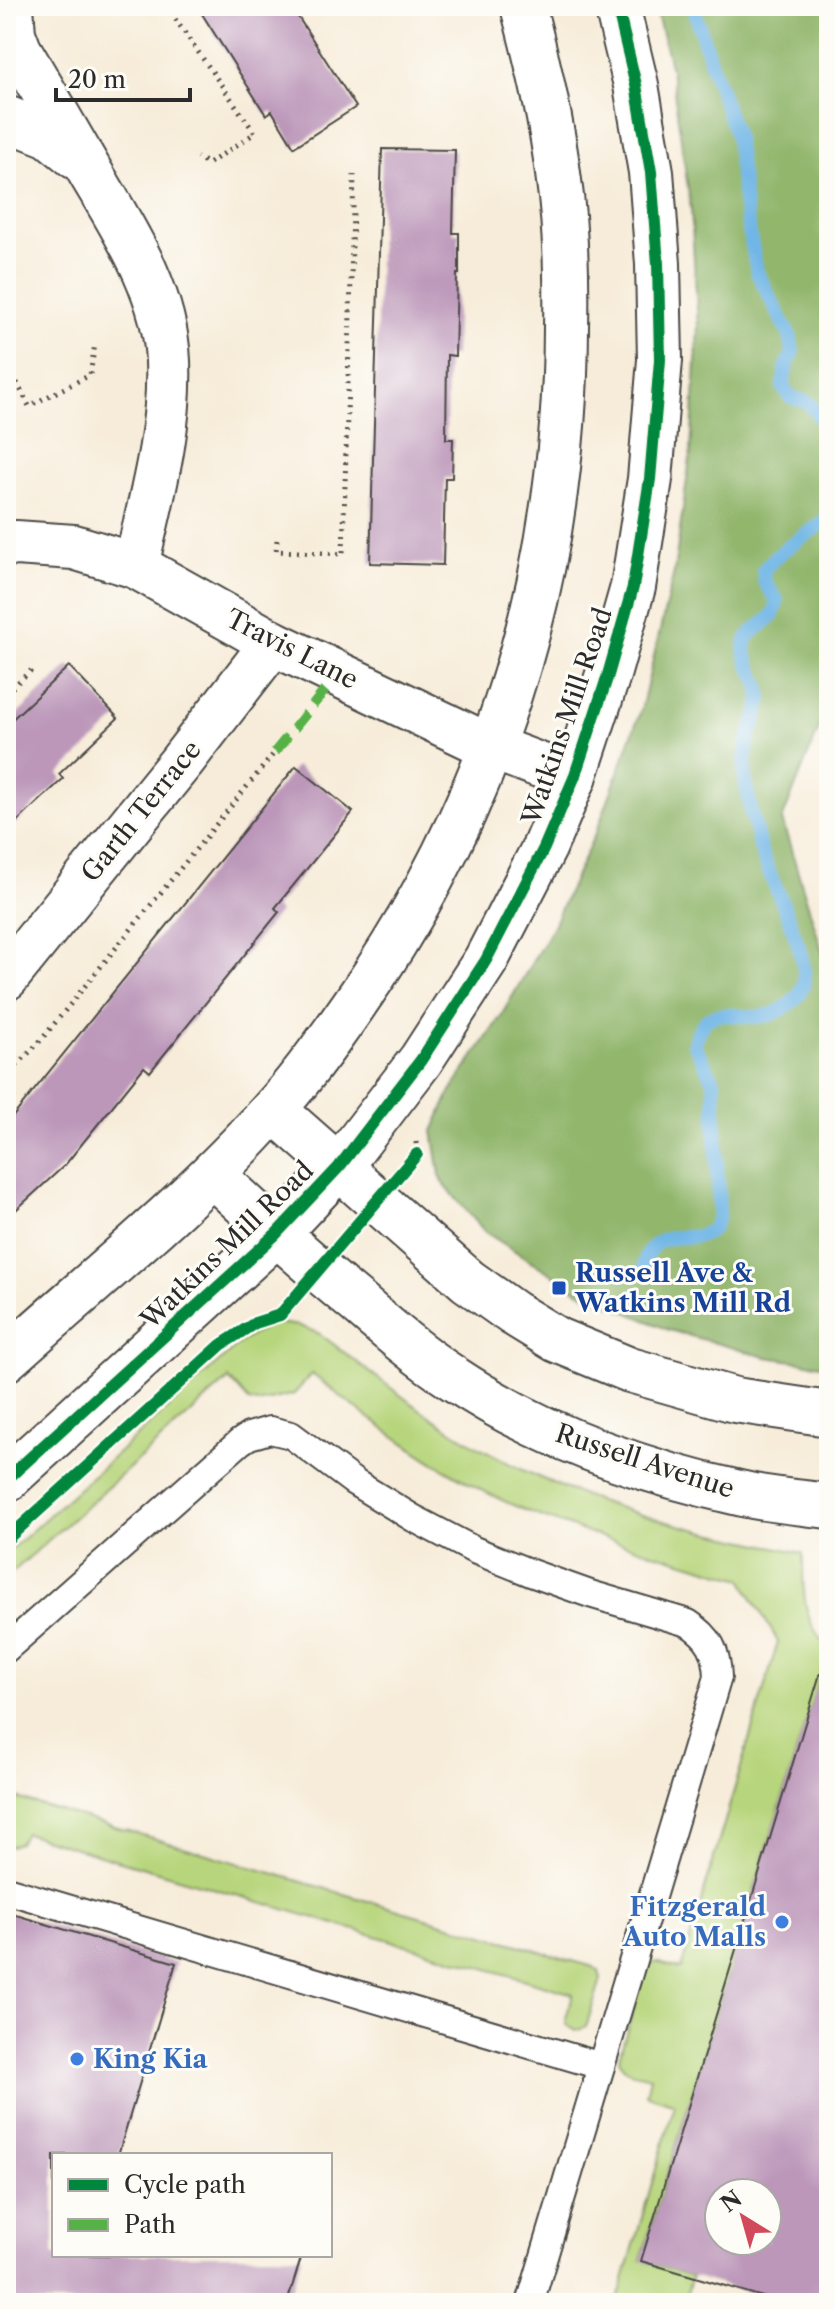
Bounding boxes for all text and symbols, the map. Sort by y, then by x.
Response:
scale bar [56,52,190,102]
text: 20 m [68,65,126,94]
street label: Travis Lane [221,602,363,696]
street label: Watkins Mill Road [515,603,619,830]
street label: Garth Terrace [74,734,208,888]
street label: Watkins Mill Road [133,1154,320,1336]
place label: Russell Ave & Watkins Mill Rd [574,1257,791,1319]
marker: Russell Ave & Watkins Mill Rd [550,1279,568,1297]
street label: Russell Avenue [552,1417,738,1505]
place label: Fitzgerald Auto Malls [622,1891,766,1953]
marker: Fitzgerald Auto Malls [773,1913,791,1931]
place label: King Kia [93,2043,208,2075]
marker: King Kia [68,2050,86,2068]
legend [52,2153,332,2257]
text: Cycle path [124,2170,246,2199]
north arrow [703,2177,783,2257]
text: N [716,2185,747,2218]
text: Path [124,2210,176,2239]

